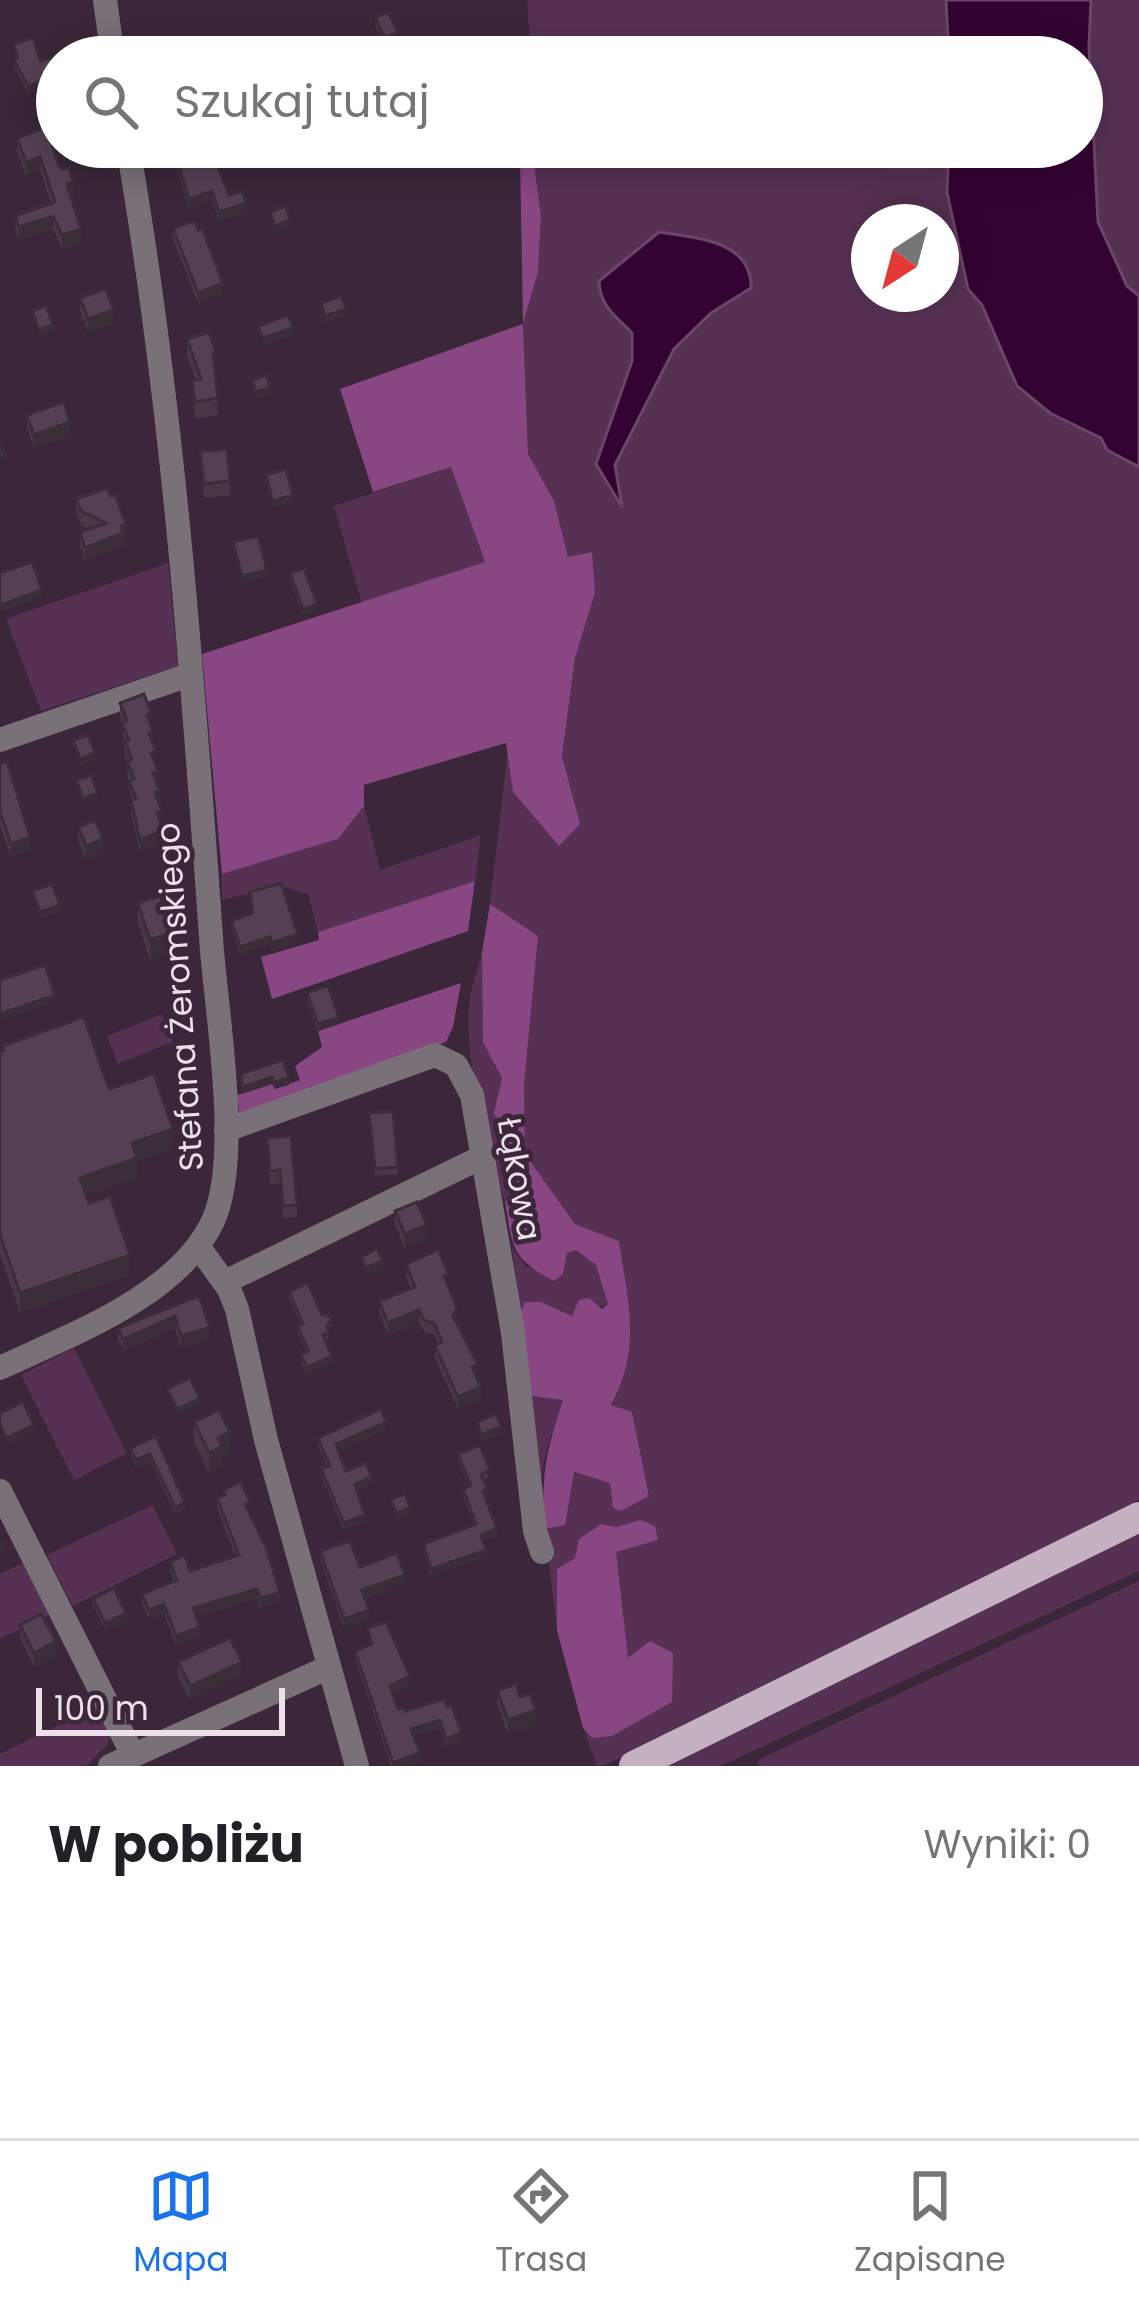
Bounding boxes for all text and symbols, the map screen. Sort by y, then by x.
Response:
search box [36,36,1103,168]
icon: search [78,69,144,135]
text: Szukaj tutaj [174,70,430,133]
north arrow [851,204,959,312]
street label: Stefana Żeromskiego [144,821,215,1173]
street label: Łąkowa [486,1114,553,1244]
scale bar [36,1682,285,1735]
text: 100 m [54,1685,149,1732]
text: W pobliżu [48,1808,304,1880]
text: Wyniki: 0 [924,1817,1091,1872]
tab: Mapa [133,2163,229,2285]
tab: Trasa [495,2163,587,2285]
tab: Zapisane [854,2163,1006,2285]

